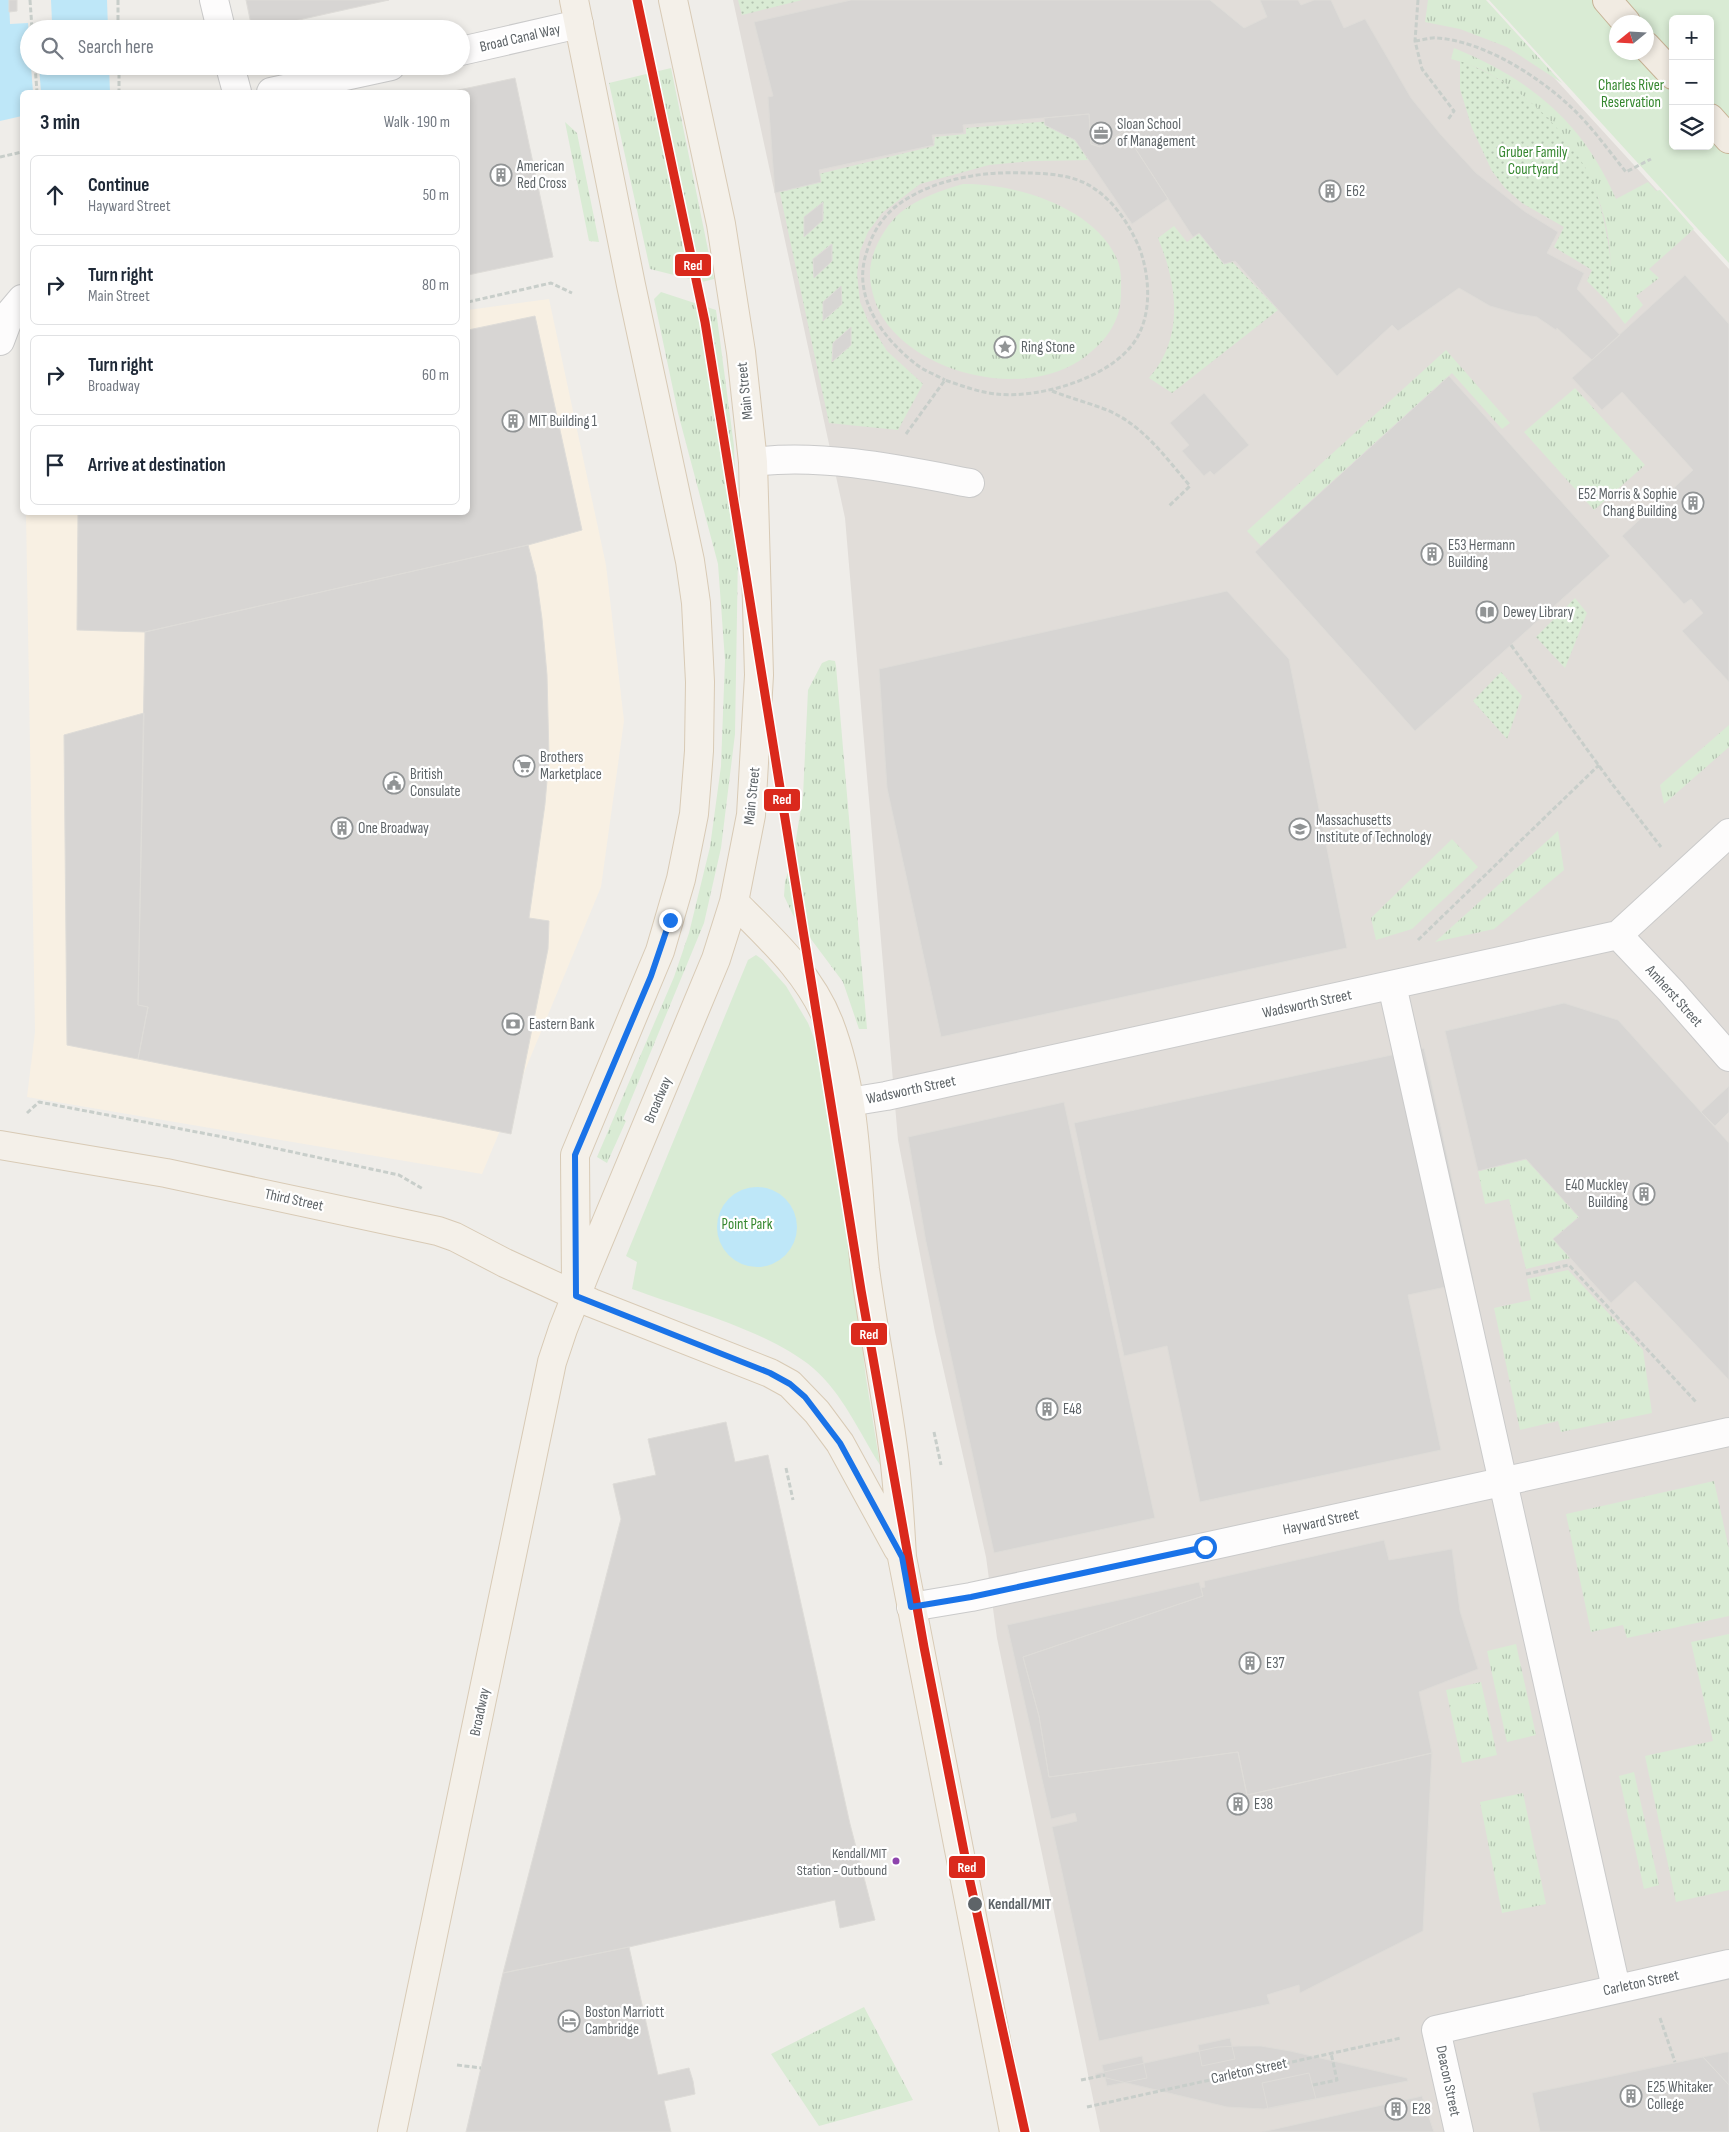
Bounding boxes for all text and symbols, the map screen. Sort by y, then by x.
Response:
north arrow [1609,15,1654,60]
map controls [1669,15,1714,150]
button: + [1669,15,1714,60]
street label: Broad Canal Way [478,19,562,57]
search box [20,20,470,75]
icon: search [38,34,66,62]
text: Search here [78,36,154,59]
button: − [1669,60,1714,105]
park label: Charles River Reservation [1598,76,1665,112]
button: layers [1669,105,1714,150]
text: 3 min [40,110,80,135]
text: Walk · 190 m [384,113,450,132]
place label: Sloan School of Management [1117,115,1196,151]
office icon: Sloan School of Management [1089,121,1113,145]
park label: Gruber Family Courtyard [1498,143,1568,179]
place label: American Red Cross [516,157,567,193]
building icon: American Red Cross [489,163,513,187]
text: Continue [88,174,149,197]
building icon: E62 [1318,179,1342,203]
icon: ahead [41,181,69,209]
place label: E62 [1346,182,1365,201]
text: 50 m [423,186,449,205]
text: Hayward Street [88,197,171,216]
line badge: Red [674,253,712,277]
text: Red [684,257,702,274]
text: Turn right [88,264,153,287]
icon: right [41,271,69,299]
text: 80 m [422,276,449,295]
text: Main Street [88,287,150,306]
place icon: Ring Stone [993,335,1017,359]
place label: Ring Stone [1021,338,1075,357]
text: Turn right [88,354,153,377]
icon: right [41,361,69,389]
street label: Main Street [732,361,757,421]
text: 60 m [422,366,449,385]
text: Broadway [88,377,140,396]
building icon: MIT Building 1 [501,409,525,433]
place label: MIT Building 1 [529,412,598,431]
icon: arrive [41,451,69,479]
text: Arrive at destination [88,454,226,477]
place label: E52 Morris & Sophie Chang Building [1578,485,1677,521]
building icon: E52 Morris & Sophie Chang Building [1681,491,1705,515]
place label: E53 Hermann Building [1448,536,1515,572]
building icon: E53 Hermann Building [1420,542,1444,566]
library icon: Dewey Library [1475,600,1499,624]
place label: Dewey Library [1503,603,1574,622]
place label: Brothers Marketplace [540,748,602,784]
supermarket icon: Brothers Marketplace [512,754,536,778]
place label: British Consulate [410,765,461,801]
street label: Main Street [740,766,765,826]
public building icon: British Consulate [382,771,406,795]
line badge: Red [763,788,801,812]
text: Red [773,791,791,808]
place label: Massachusetts Institute of Technology [1316,811,1432,847]
building icon: One Broadway [330,816,354,840]
school or university icon: Massachusetts Institute of Technology [1288,817,1312,841]
place label: One Broadway [358,819,429,838]
route end [659,909,682,932]
street label: Amherst Street [1641,960,1707,1031]
street label: Wadsworth Street [1261,985,1354,1023]
bank icon: Eastern Bank [501,1012,525,1036]
place label: Eastern Bank [529,1015,595,1034]
street label: Wadsworth Street [865,1071,958,1109]
street label: Broadway [640,1074,676,1126]
place label: E40 Muckley Building [1565,1176,1628,1212]
building icon: E40 Muckley Building [1632,1182,1656,1206]
street label: Third Street [263,1185,325,1216]
park label: Point Park [722,1215,773,1234]
line badge: Red [850,1322,888,1346]
text: Red [860,1326,878,1343]
building icon: E48 [1035,1397,1059,1421]
place label: E48 [1063,1400,1082,1419]
street label: Hayward Street [1281,1505,1361,1539]
route start [1194,1536,1217,1559]
building icon: E37 [1238,1651,1262,1675]
place label: E37 [1266,1654,1284,1673]
street label: Broadway [466,1686,494,1738]
building icon: E38 [1226,1792,1250,1816]
place label: E38 [1254,1795,1273,1814]
place label: Kendall/MIT Station - Outbound [797,1845,887,1879]
line badge: Red [948,1855,986,1879]
marker: Kendall/MIT Station - Outbound [891,1856,901,1866]
text: Red [958,1859,976,1876]
marker: Kendall/MIT [966,1895,984,1913]
place label: Kendall/MIT [988,1895,1052,1914]
street label: Carleton Street [1601,1966,1681,2000]
place label: Boston Marriott Cambridge [585,2003,665,2039]
hotel icon: Boston Marriott Cambridge [557,2009,581,2033]
street label: Deacon Street [1431,2044,1465,2119]
street label: Carleton Street [1209,2054,1289,2088]
place label: E25 Whitaker College [1647,2078,1714,2114]
building icon: E25 Whitaker College [1619,2084,1643,2108]
building icon: E28 [1384,2097,1408,2121]
place label: E28 [1412,2100,1431,2119]

